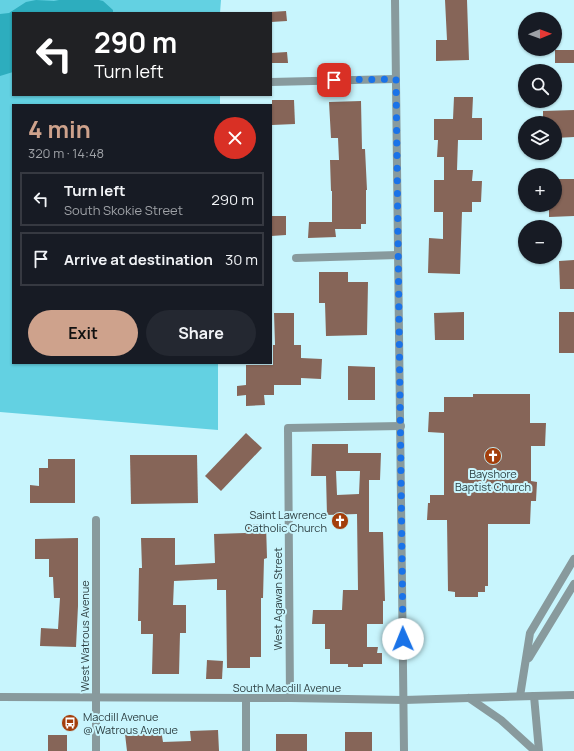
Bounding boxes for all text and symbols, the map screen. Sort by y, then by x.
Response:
north arrow [518,12,562,56]
map controls [518,12,562,264]
text: 290 m [94,23,177,61]
icon: left [28,28,80,80]
text: Turn left [94,59,164,83]
pin [317,63,351,97]
button: search [518,64,562,108]
icon: arrive [323,69,345,91]
text: 4 min [28,112,91,145]
button: layers [518,116,562,160]
button: close [214,117,256,159]
text: 320 m · 14:48 [28,144,104,162]
button: + [518,168,562,212]
text: Turn left [64,180,126,201]
icon: left [30,188,52,210]
text: 290 m [211,189,254,210]
text: South Skokie Street [64,201,183,219]
button: − [518,220,562,264]
icon: arrive [30,248,52,270]
text: Arrive at destination [64,249,213,270]
text: 30 m [225,249,258,270]
button: Exit [28,310,138,356]
button: Share [146,310,256,356]
church icon: Bayshore Baptist Church [483,446,503,466]
place label: Bayshore Baptist Church [455,466,531,494]
place label: Saint Lawrence Catholic Church [245,507,328,535]
church icon: Saint Lawrence Catholic Church [330,511,350,531]
street label: West Agawan Street [270,547,285,651]
street label: West Watrous Avenue [77,580,92,692]
position arrow [382,618,424,660]
street label: South Macdill Avenue [233,680,342,695]
place label: Macdill Avenue @ Watrous Avenue [83,709,179,737]
bus stop icon: Macdill Avenue @ Watrous Avenue [60,713,80,733]

